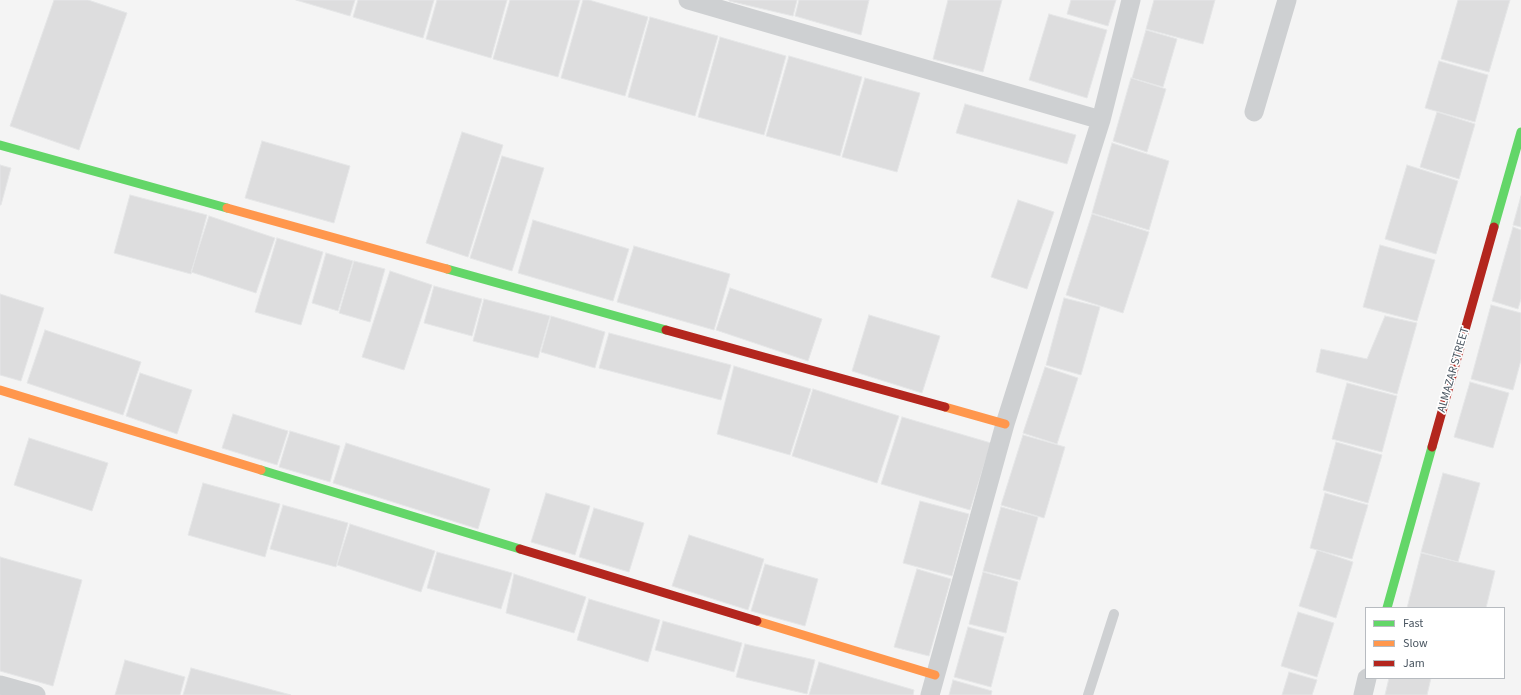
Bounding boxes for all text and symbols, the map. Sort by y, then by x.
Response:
street label: ALMAZAR STREET [1435,326,1473,414]
legend [1365,607,1505,679]
text: Fast [1403,615,1423,632]
text: Slow [1403,635,1428,652]
text: Jam [1403,655,1425,672]

